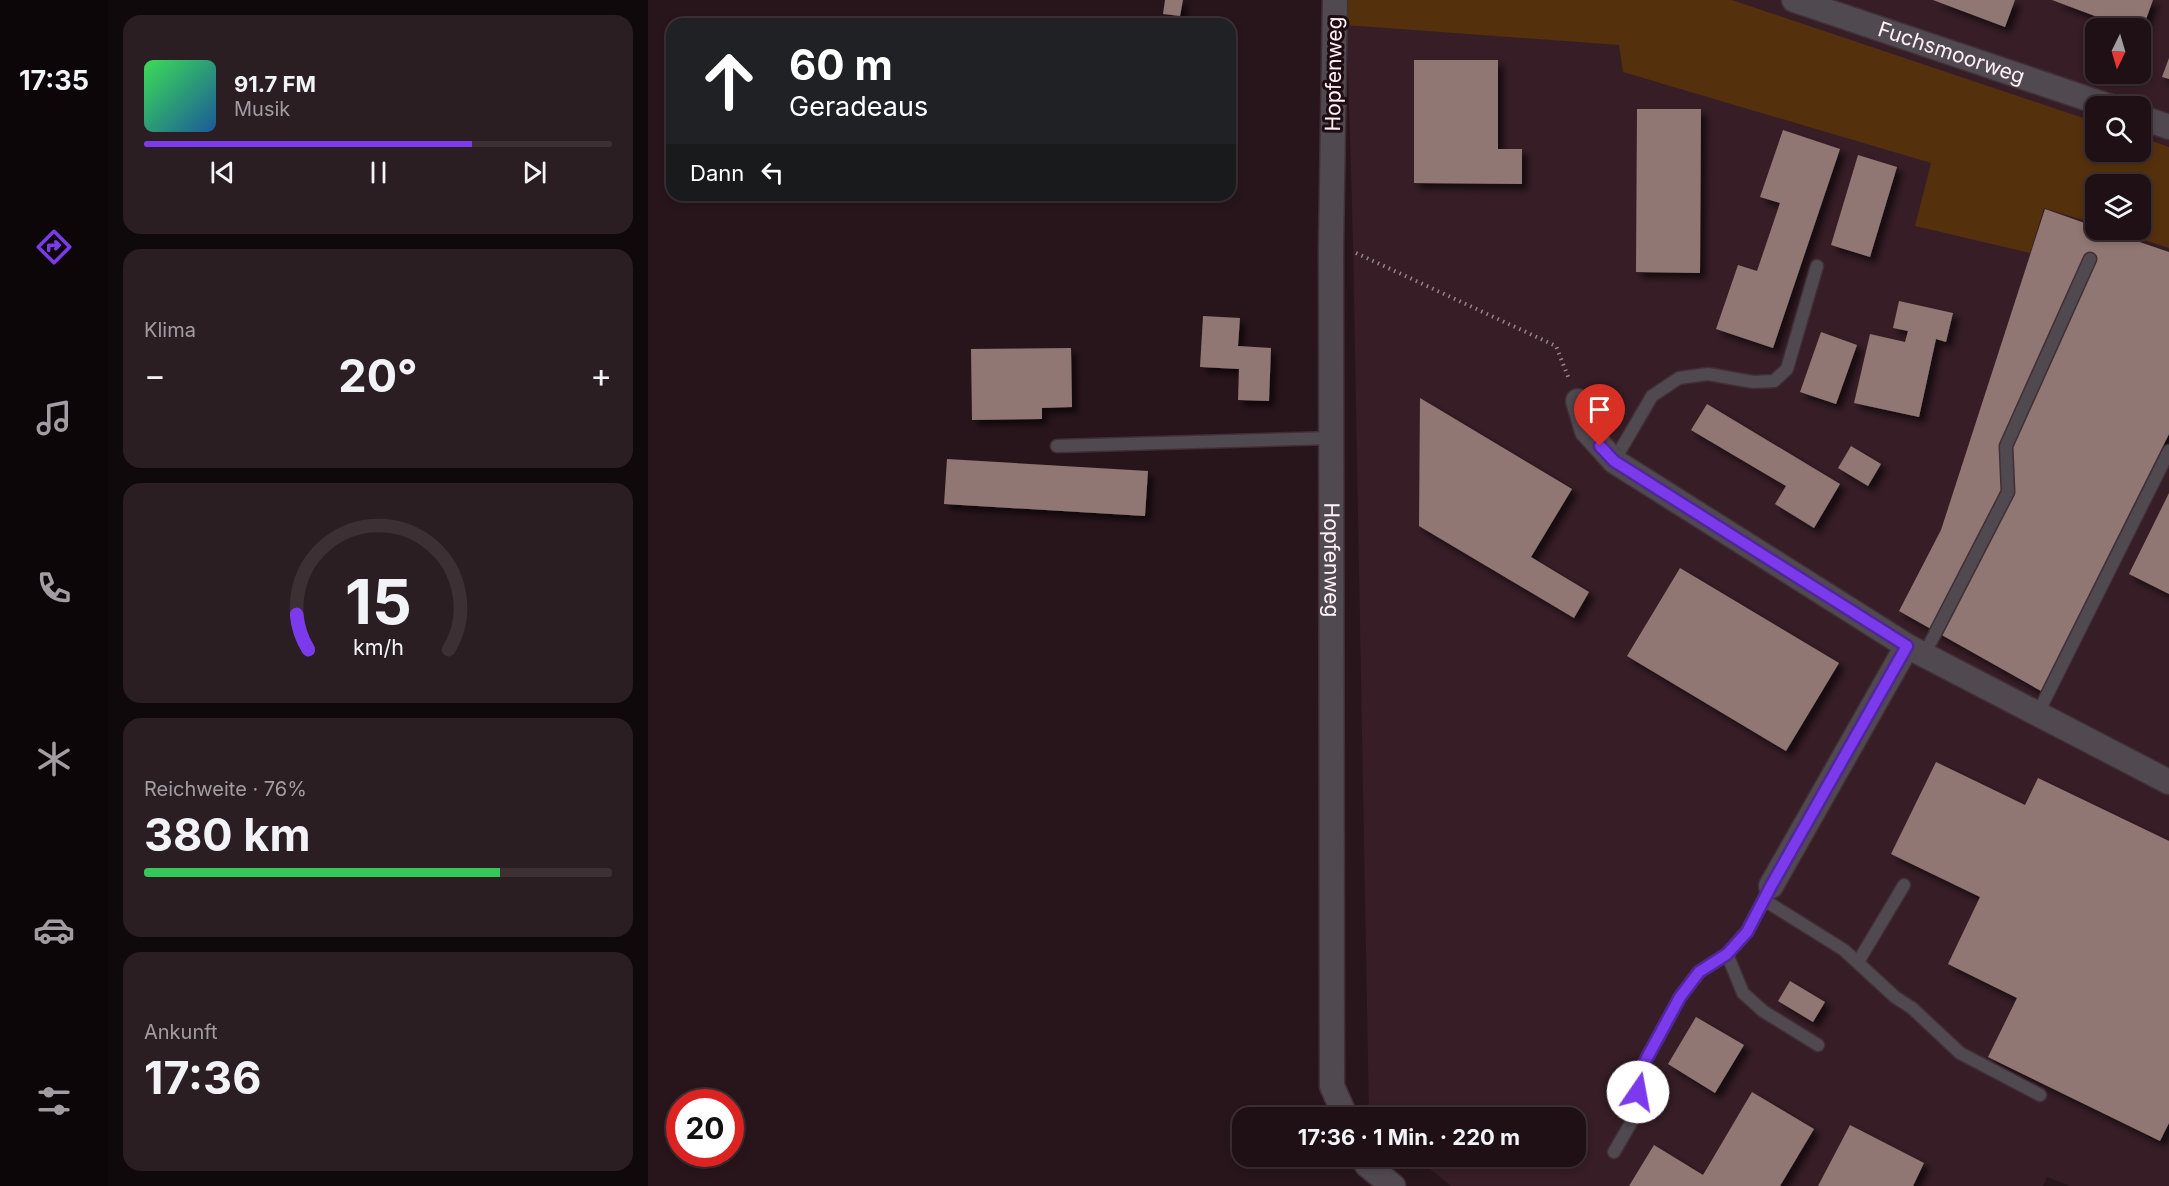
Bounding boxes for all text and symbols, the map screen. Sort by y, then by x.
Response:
street label: Hopfenweg [1320,16,1347,132]
street label: Fuchsmoorweg [1875,16,2028,89]
north arrow [2085,18,2151,84]
map controls [2085,18,2151,240]
text: 60 m [789,39,893,90]
icon: ahead [690,42,768,120]
text: 17:35 [19,64,89,97]
text: 91.7 FM [234,71,316,97]
text: Geradeaus [789,90,928,123]
button: search [2085,96,2151,162]
text: Musik [234,97,290,121]
icon: previous [206,156,239,189]
icon: pause [362,156,395,189]
icon: next [518,156,551,189]
icon: left [756,156,789,189]
text: Dann [690,160,744,186]
button: layers [2085,174,2151,240]
icon: directions [33,226,75,268]
text: Klima [144,318,196,342]
text: 20° [338,348,418,403]
text: − [144,355,166,395]
text: + [590,355,612,395]
pin [1574,384,1625,446]
icon: arrive [1583,393,1616,426]
icon: music [33,397,75,439]
street label: Hopfenweg [1319,503,1344,617]
text: 15 [345,564,411,639]
icon: phone [33,567,75,609]
text: km/h [353,634,403,660]
icon: climate [33,738,75,780]
text: Reichweite · 76% [144,777,307,801]
text: 380 km [144,807,311,862]
icon: car [33,909,75,951]
text: Ankunft [144,1020,218,1044]
text: 17:36 [144,1050,261,1105]
position arrow [1606,1060,1670,1124]
icon: filters [33,1080,75,1122]
speed limit sign: 20 [666,1089,744,1167]
text: 17:36 · 1 Min. · 220 m [1298,1124,1520,1150]

